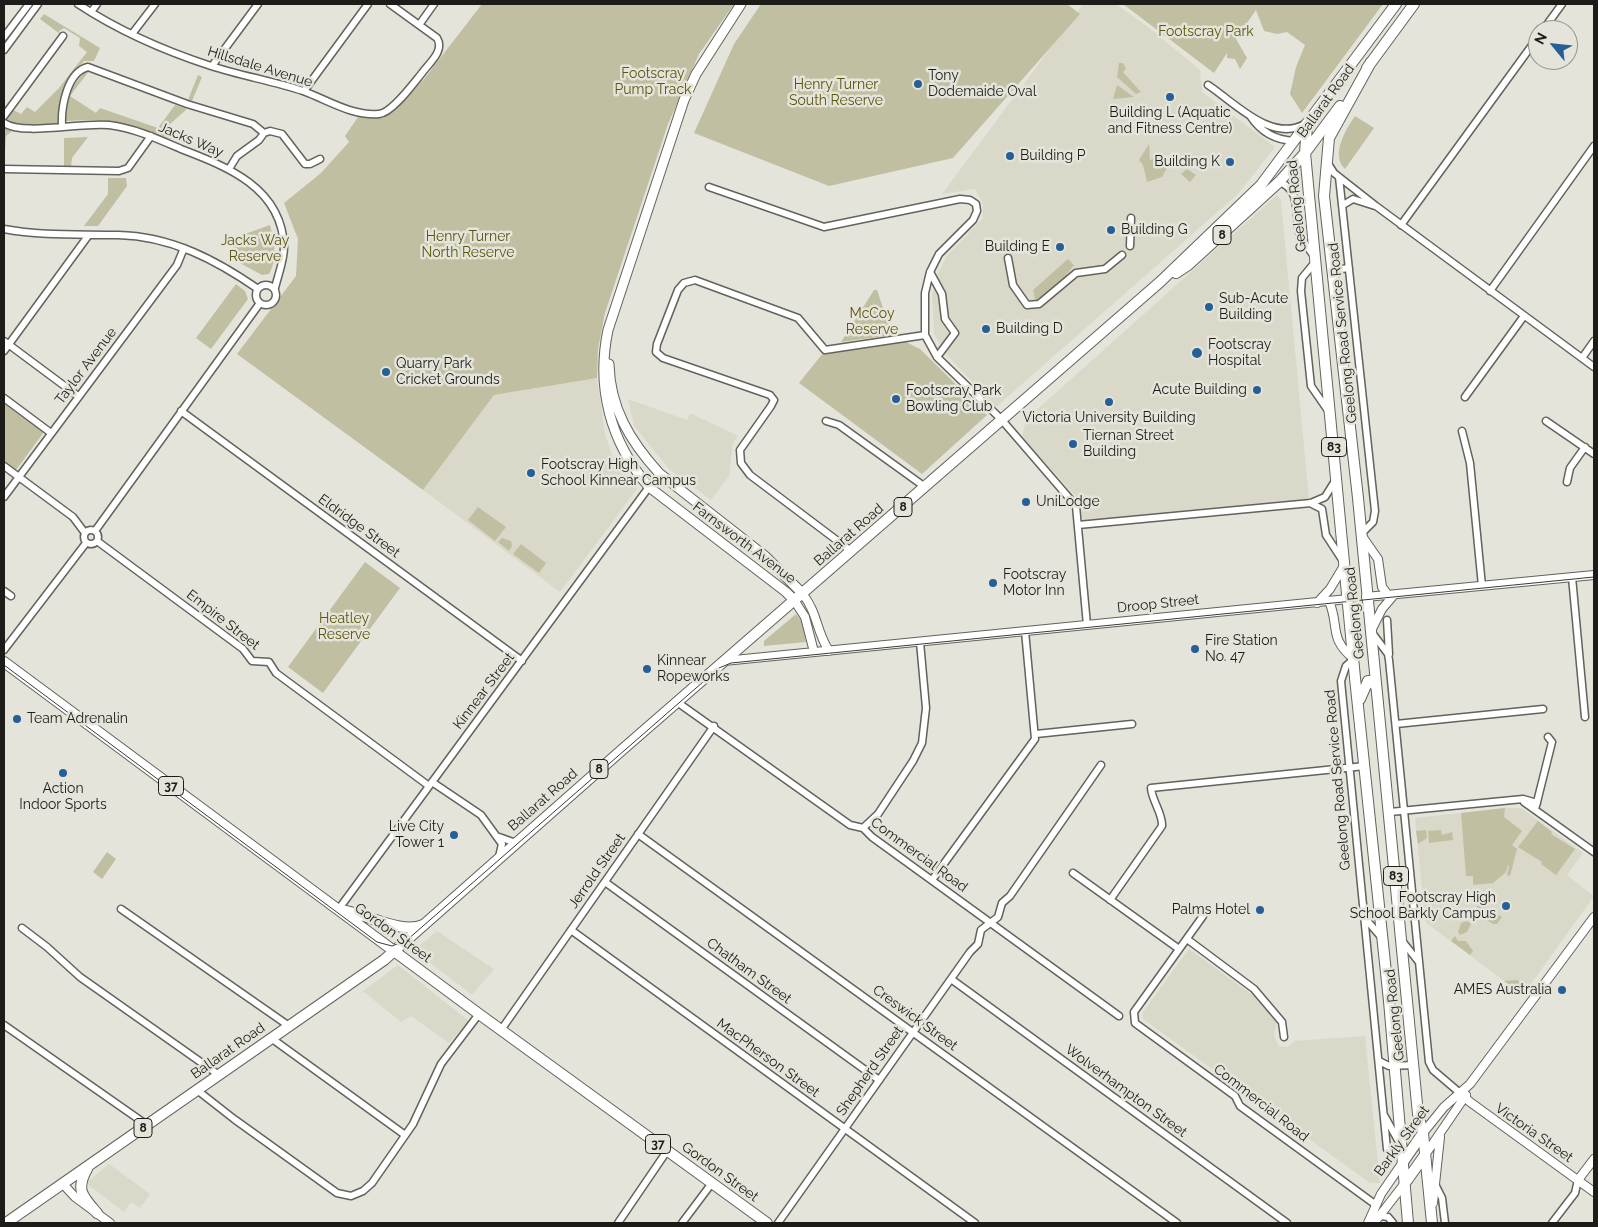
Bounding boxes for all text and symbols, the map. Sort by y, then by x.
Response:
north arrow [1528,20,1578,70]
park label: Footscray Park [1158,24,1254,40]
text: N [1531,30,1550,47]
street label: Hillsdale Avenue [206,43,314,91]
street label: Ballarat Road [1294,61,1358,141]
park label: Footscray Pump Track [614,66,692,98]
place label: Tony Dodemaide Oval [928,68,1037,100]
park label: Henry Turner South Reserve [789,77,883,110]
marker: Tony Dodemaide Oval [912,78,924,90]
marker: Building L (Aquatic and Fitness Centre) [1164,91,1176,103]
place label: Building L (Aquatic and Fitness Centre) [1108,105,1232,138]
street label: Jacks Way [156,119,226,161]
place label: Building P [1020,148,1085,164]
marker: Building P [1004,150,1016,162]
place label: Building K [1154,154,1220,170]
marker: Building K [1224,156,1236,168]
street label: Geelong Road [1284,159,1310,253]
place label: Building G [1121,222,1188,238]
marker: Building G [1105,224,1117,236]
road number: 8 [1213,226,1231,244]
park label: Henry Turner North Reserve [422,229,514,262]
park label: Jacks Way Reserve [221,233,289,266]
place label: Building E [985,239,1050,255]
marker: Building E [1054,241,1066,253]
street label: Geelong Road Service Road [1325,242,1361,424]
place label: Sub-Acute Building [1219,291,1288,324]
marker: Sub-Acute Building [1203,301,1215,313]
park label: McCoy Reserve [846,306,898,338]
place label: Building D [996,321,1063,337]
marker: Building D [980,323,992,335]
street label: Taylor Avenue [52,324,120,408]
place label: Footscray Hospital [1208,337,1271,370]
marker: Footscray Hospital [1190,346,1204,360]
place label: Quarry Park Cricket Grounds [396,356,500,388]
marker: Quarry Park Cricket Grounds [380,366,392,378]
place label: Acute Building [1152,382,1247,398]
place label: Footscray Park Bowling Club [906,383,1002,416]
marker: Acute Building [1251,384,1263,396]
marker: Footscray Park Bowling Club [890,393,902,405]
marker: Victoria University Building [1103,396,1115,408]
place label: Victoria University Building [1022,410,1196,426]
place label: Tiernan Street Building [1083,428,1174,461]
marker: Tiernan Street Building [1067,438,1079,450]
road number: 83 [1322,438,1346,457]
place label: Footscray High School Kinnear Campus [541,457,696,490]
marker: Footscray High School Kinnear Campus [525,467,537,479]
street label: Eldridge Street [315,491,403,561]
place label: UniLodge [1036,494,1100,510]
marker: UniLodge [1020,496,1032,508]
road number: 8 [894,498,912,516]
street label: Farnsworth Avenue [689,499,799,587]
street label: Ballarat Road [811,500,887,570]
street label: Geelong Road [1342,566,1368,660]
place label: Footscray Motor Inn [1003,567,1066,600]
marker: Footscray Motor Inn [987,577,999,589]
street label: Empire Street [183,586,263,654]
street label: Droop Street [1116,591,1200,617]
park label: Heatley Reserve [318,611,370,644]
place label: Fire Station No. 47 [1205,633,1278,666]
marker: Fire Station No. 47 [1189,643,1201,655]
street label: Kinnear Street [450,649,518,733]
place label: Kinnear Ropeworks [657,653,729,686]
marker: Kinnear Ropeworks [641,663,653,675]
street label: Geelong Road Service Road [1322,689,1354,871]
place label: Team Adrenalin [27,711,128,727]
marker: Team Adrenalin [11,713,23,725]
road number: 8 [590,760,608,779]
street label: Ballarat Road [505,765,581,835]
marker: Action Indoor Sports [57,767,69,779]
road number: 37 [158,776,184,796]
place label: Action Indoor Sports [19,781,107,814]
street label: Commercial Road [867,814,971,896]
place label: Live City Tower 1 [389,819,444,852]
marker: Live City Tower 1 [448,829,460,841]
street label: Jerrold Street [565,830,629,912]
road number: 83 [1384,866,1408,886]
place label: Footscray High School Barkly Campus [1350,890,1496,922]
street label: Gordon Street [351,900,435,966]
marker: Footscray High School Barkly Campus [1500,900,1512,912]
place label: Palms Hotel [1172,902,1250,918]
marker: Palms Hotel [1254,904,1266,916]
street label: Chatham Street [703,935,795,1007]
street label: Geelong Road [1382,968,1408,1062]
street label: Creswick Street [869,982,961,1054]
place label: AMES Australia [1454,982,1552,998]
marker: AMES Australia [1556,984,1568,996]
street label: MacPherson Street [713,1015,823,1101]
street label: Ballarat Road [188,1019,268,1083]
street label: Shepherd Street [833,1023,907,1119]
street label: Wolverhampton Street [1062,1041,1190,1141]
street label: Commercial Road [1210,1061,1312,1145]
street label: Victoria Street [1492,1100,1576,1166]
street label: Barkly Street [1371,1103,1433,1179]
road number: 8 [134,1118,152,1138]
road number: 37 [646,1134,670,1154]
street label: Gordon Street [678,1139,762,1205]

